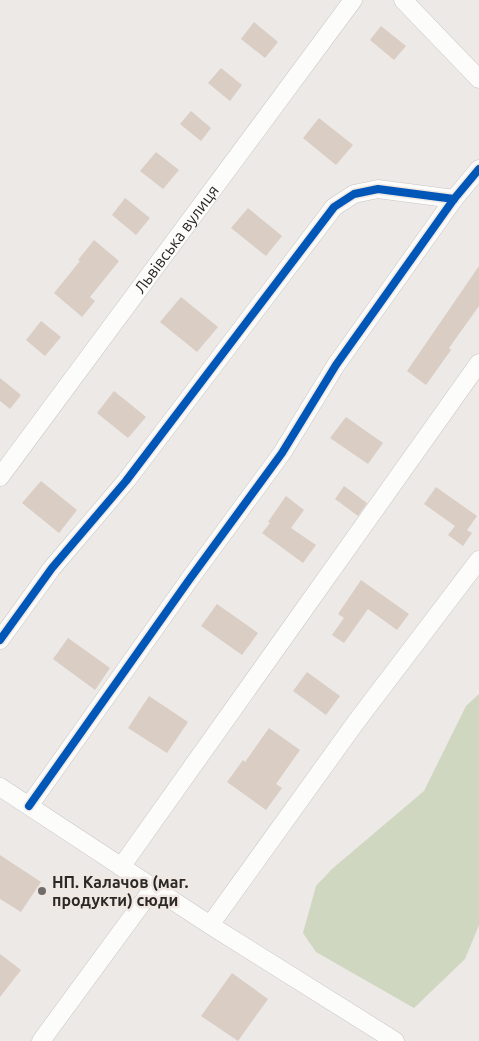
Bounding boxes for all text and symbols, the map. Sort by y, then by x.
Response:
street label: Львівська вулиця [130,182,222,297]
place label: НП. Калачов (маг. продукти) сюди [52,873,189,910]
marker: НП. Калачов (маг. продукти) сюди [36,885,48,897]

